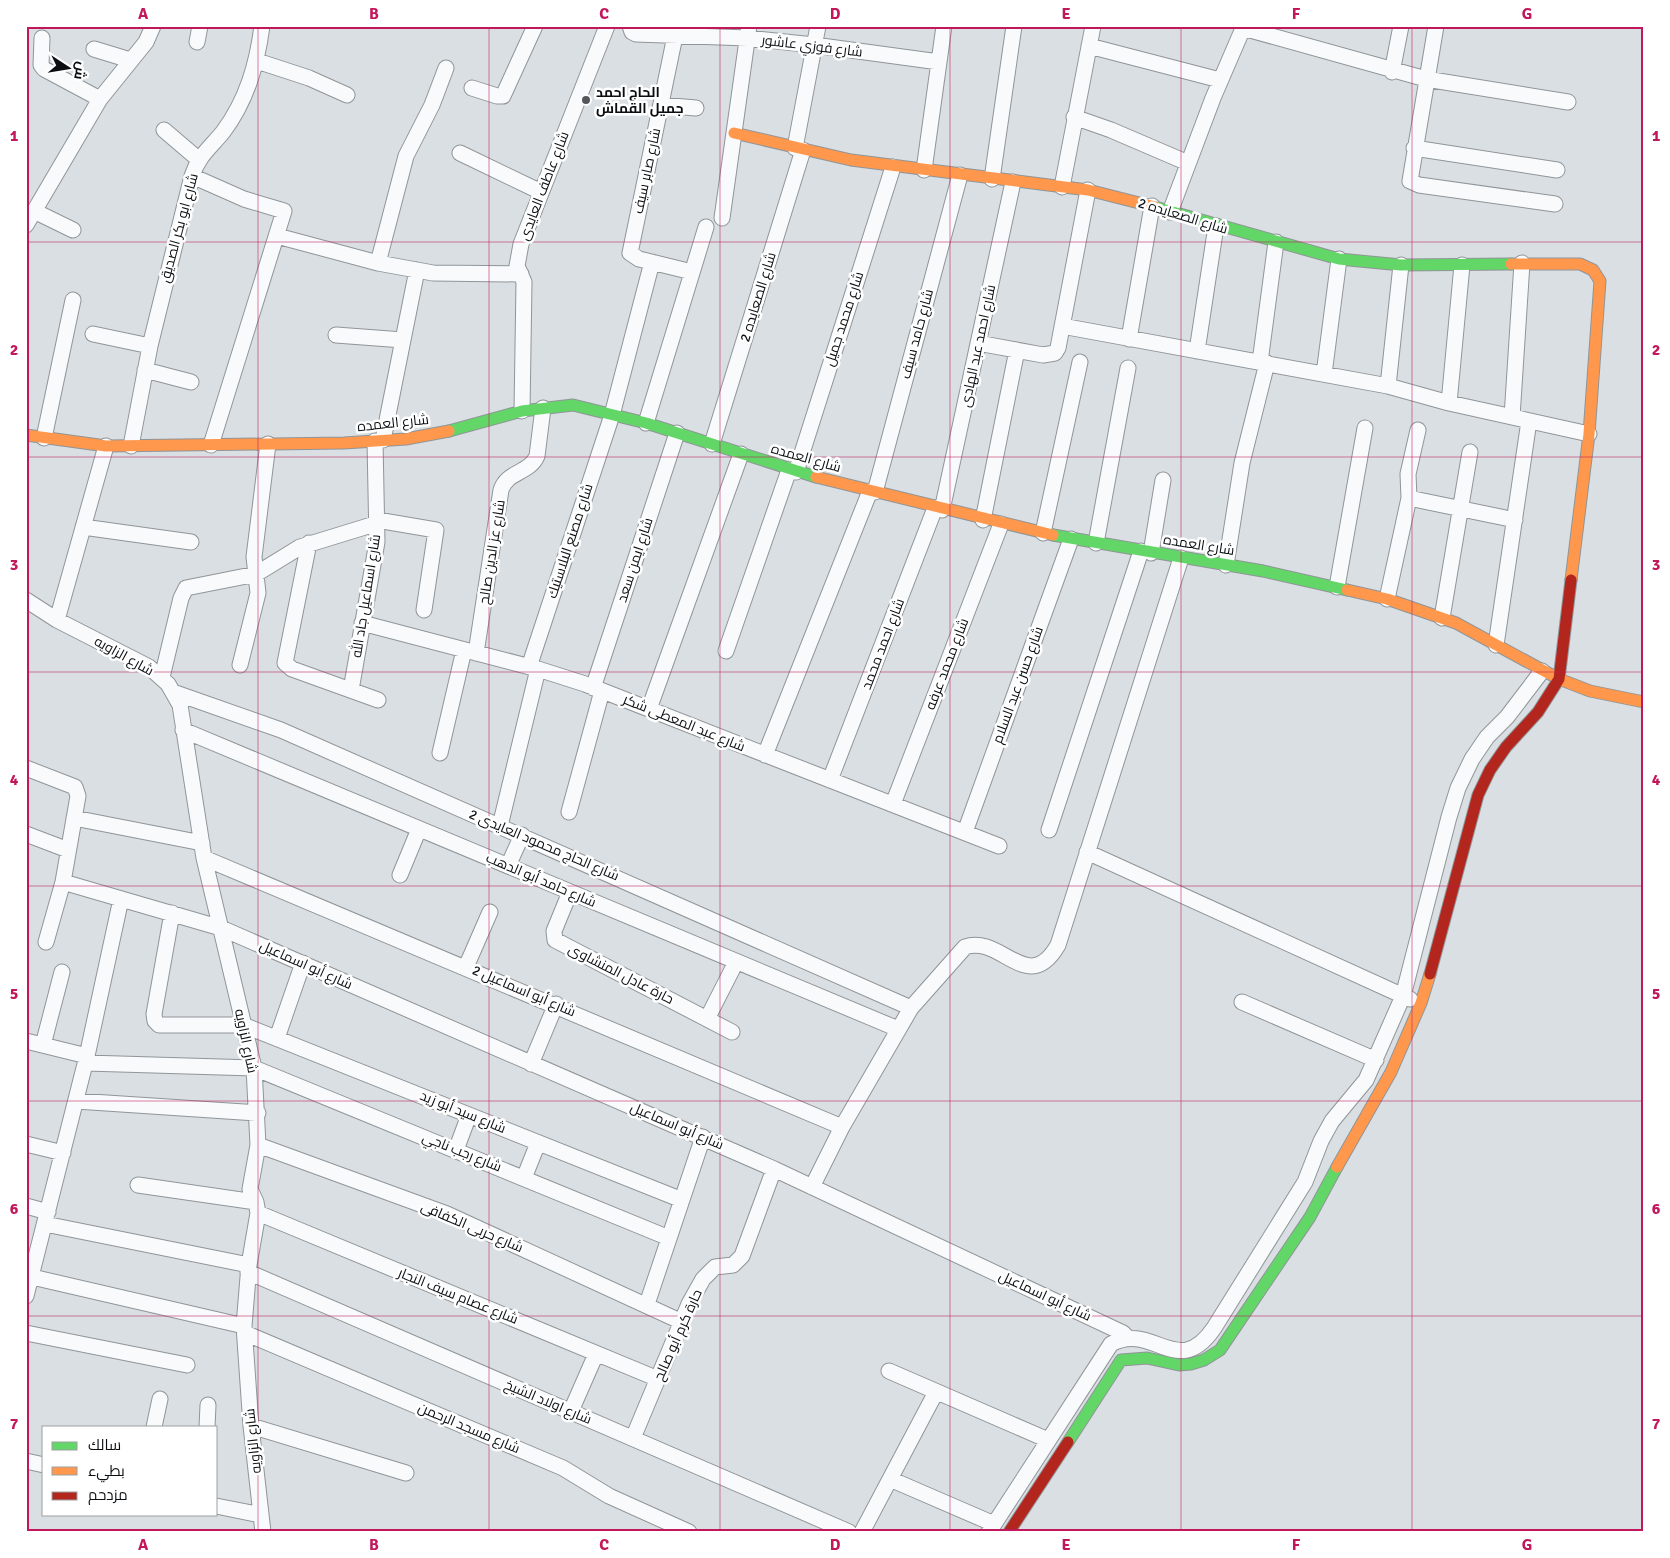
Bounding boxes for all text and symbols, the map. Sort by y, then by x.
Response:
text: A [138,4,149,24]
text: B [369,4,379,24]
text: C [599,4,609,24]
text: D [830,4,841,24]
text: E [1061,4,1071,24]
text: F [1292,4,1301,24]
text: G [1522,4,1532,24]
street label: شارع فوزي عاشور [759,31,864,64]
north arrow [42,42,92,92]
text: ش [70,60,90,81]
place label: الحاج احمد جميل القماش [596,84,684,117]
marker: الحاج احمد جميل القماش [580,94,592,106]
text: 1 [10,126,19,146]
text: 1 [1652,126,1661,146]
street label: شارع صابر سيف [630,127,664,215]
street label: شارع عاطف العايدى [515,129,573,243]
street label: شارع ابو بكر الصديق [156,172,202,284]
street label: شارع الصعايده 2 [1136,194,1230,238]
street label: شارع الصعايده 2 [736,250,780,344]
street label: شارع محمد جميل [821,269,867,369]
street label: شارع احمد عبد الهادى [957,283,999,409]
street label: شارع حامد سيف [897,287,937,381]
text: 2 [10,340,18,360]
text: 2 [1652,340,1660,360]
street label: شارع العمده [356,411,430,435]
street label: شارع العمده [769,440,843,476]
street label: شارع مصنع البلاستيك [543,482,597,600]
street label: شارع عز الدين صالح [475,498,509,606]
street label: شارع ايمن سعد [613,516,657,604]
street label: شارع العمده [1162,531,1236,559]
street label: شارع اسماعيل جاد الله [347,533,384,659]
text: 3 [10,555,18,575]
text: 3 [1652,555,1660,575]
street label: شارع احمد محمد [858,596,908,692]
street label: شارع محمد عرفه [922,616,972,712]
street label: شارع حسن عبد السلام [989,624,1048,746]
street label: شارع الزاويه [91,633,157,679]
street label: شارع عبد المعطى شكر [620,690,747,755]
text: 4 [10,770,19,790]
text: 4 [1652,770,1661,790]
street label: شارع الحاج محمود العايدى 2 [466,806,622,884]
street label: شارع حامد أبو الدهب [483,848,599,911]
street label: شارع أبو اسماعيل [257,936,356,993]
street label: حارة عادل المنشاوى [565,940,677,1008]
street label: شارع أبو اسماعيل 2 [470,961,579,1020]
text: 5 [10,984,18,1004]
text: 5 [1652,984,1660,1004]
street label: شارع الزاويه [231,1007,261,1075]
street label: شارع سيد أبو زيد [418,1086,509,1137]
street label: شارع أبو اسماعيل [628,1098,727,1153]
street label: شارع رجب ناجي [419,1128,504,1178]
street label: شارع حربى الكفافى [418,1198,526,1256]
text: 6 [10,1199,19,1219]
text: 6 [1652,1199,1661,1219]
street label: شارع عصام سيف النجار [394,1264,520,1329]
street label: شارع أبو اسماعيل [996,1266,1094,1325]
street label: حارة كرم أبو صالح [649,1286,707,1384]
street label: شارع اولاد الشيخ [502,1376,594,1428]
street label: شارع مسجد الرحمن [415,1399,523,1457]
street label: شارع الزاويه [241,1408,265,1474]
text: 7 [10,1414,19,1434]
text: 7 [1652,1414,1661,1434]
legend [42,1426,218,1516]
text: سالك [88,1436,121,1454]
text: بطيء [88,1462,125,1483]
text: مزدحم [88,1486,128,1505]
text: A [138,1535,149,1555]
text: B [369,1535,379,1555]
text: C [599,1535,609,1555]
text: D [830,1535,841,1555]
text: E [1061,1535,1071,1555]
text: F [1292,1535,1301,1555]
text: G [1522,1535,1532,1555]

